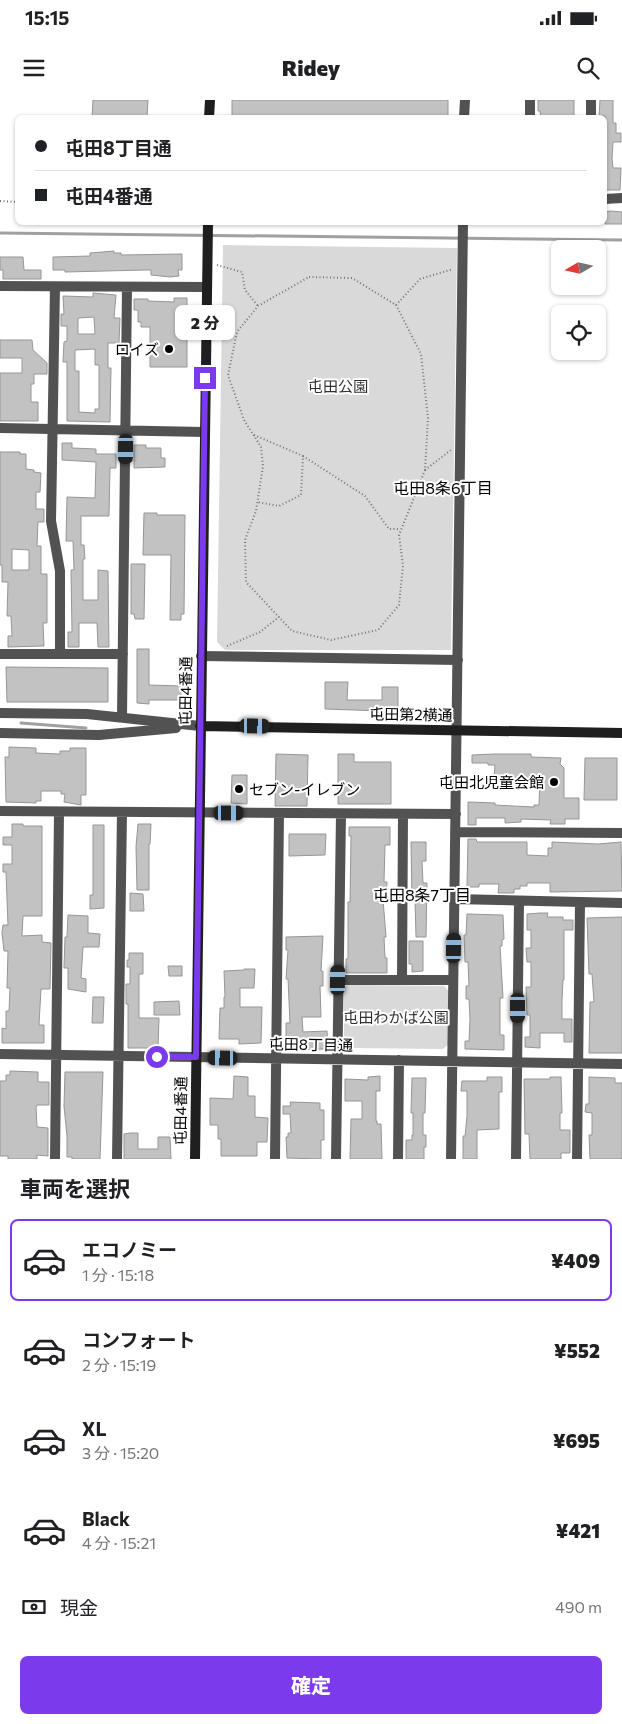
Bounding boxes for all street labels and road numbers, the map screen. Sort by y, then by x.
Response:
street label: 屯田4番通 [175,656,195,726]
street label: 屯田第2横通 [369,704,453,724]
street label: 屯田8丁目通 [269,1034,353,1054]
street label: 屯田4番通 [170,1076,190,1146]

